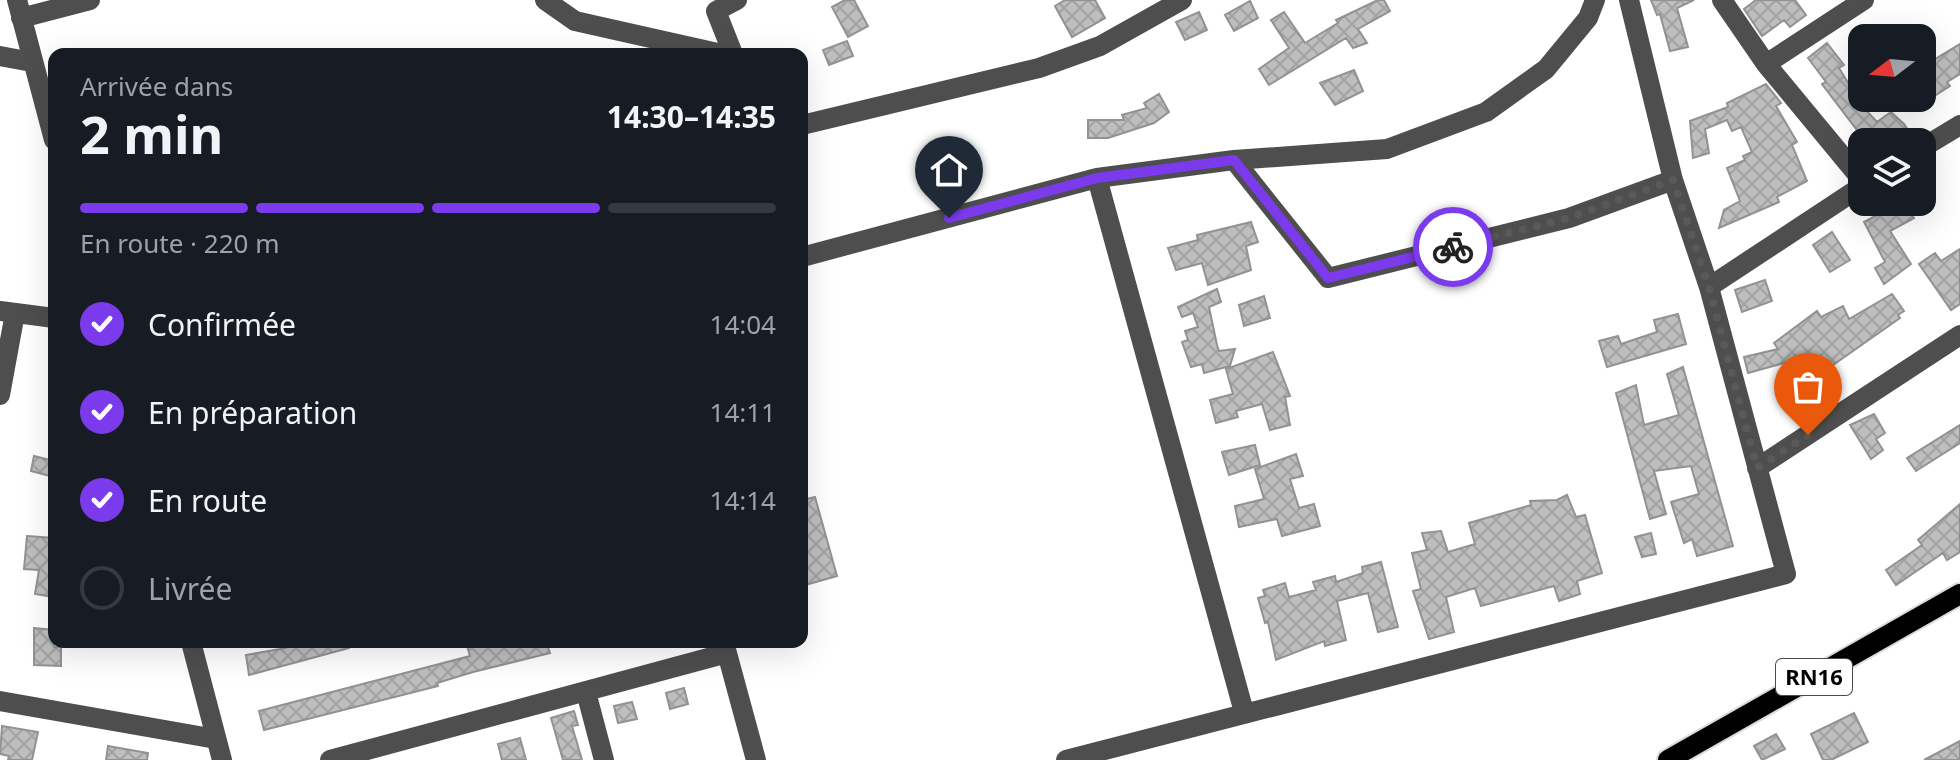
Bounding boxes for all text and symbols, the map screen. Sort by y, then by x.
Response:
north arrow [1848,24,1936,112]
map controls [1848,24,1936,216]
text: Arrivée dans [80,68,233,104]
text: 14:30–14:35 [607,96,776,137]
text: 2 min [80,98,223,169]
button: layers [1848,128,1936,216]
pin [915,136,983,218]
icon: home [927,148,971,192]
courier [1413,207,1493,287]
text: En route · 220 m [80,225,280,261]
icon: bike [1431,225,1475,269]
icon: check [80,302,124,346]
text: Confirmée [148,304,296,345]
text: 14:04 [710,306,776,342]
pin [1774,353,1842,435]
icon: bag [1786,365,1830,409]
icon: check [80,390,124,434]
text: En préparation [148,392,357,433]
text: 14:11 [710,394,776,430]
icon: check [80,478,124,522]
text: En route [148,480,267,521]
text: 14:14 [710,482,776,518]
text: Livrée [148,568,232,609]
road number: RN16 [1776,659,1852,695]

